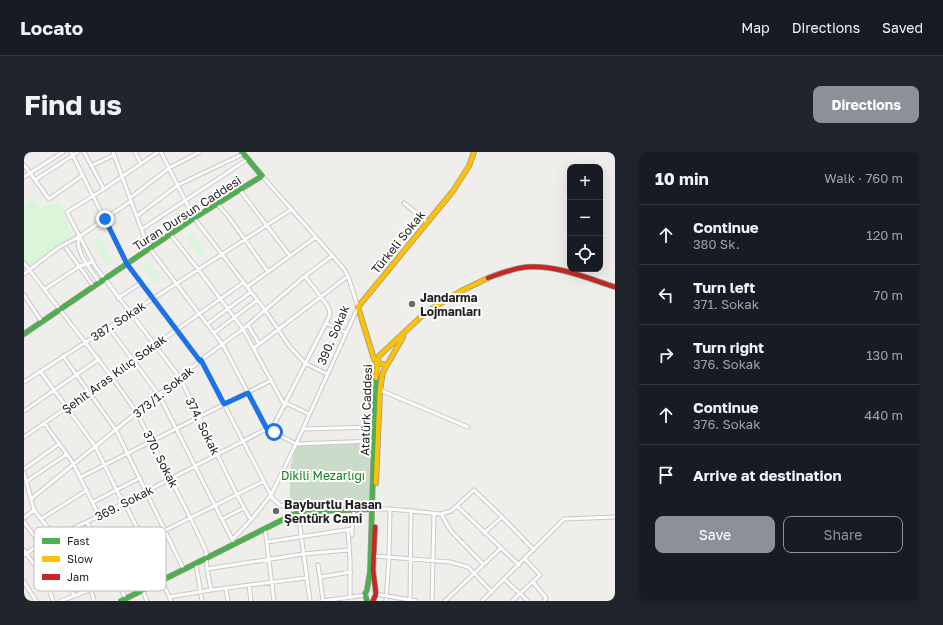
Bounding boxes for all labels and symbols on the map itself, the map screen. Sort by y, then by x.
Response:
street label: Turan Dursun Caddesi [130,172,244,254]
street label: Türkeli Sokak [368,207,428,277]
route end [96,210,114,228]
place label: Jandarma Lojmanları [420,290,481,319]
street label: 387. Sokak [88,298,148,344]
marker: Jandarma Lojmanları [407,299,417,309]
street label: 390. Sokak [314,303,352,367]
street label: Şehit Aras Kılıç Sokak [59,331,169,417]
street label: 373/1. Sokak [130,363,197,421]
street label: Atatürk Caddesi [357,364,375,456]
street label: 374. Sokak [183,395,224,458]
route start [265,423,283,441]
street label: 370. Sokak [140,428,182,490]
park label: Dikili Mezarlığı [281,468,365,483]
street label: 369. Sokak [92,482,156,524]
place label: Bayburtlu Hasan Şentürk Cami [284,497,382,526]
marker: Bayburtlu Hasan Şentürk Cami [271,506,281,516]
legend [34,527,166,591]
text: Fast [67,534,90,547]
text: Slow [67,552,93,565]
text: Jam [67,570,89,583]

